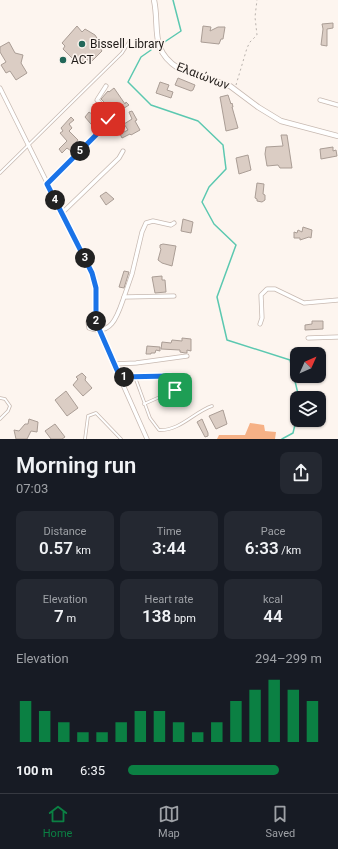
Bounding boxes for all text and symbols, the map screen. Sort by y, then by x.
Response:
place label: Bissell Library [90,37,165,51]
marker: Bissell Library [77,39,87,49]
place label: ACT [71,53,94,67]
marker: ACT [58,55,68,65]
street label: Ελαιώνων [175,60,232,93]
pin [91,102,125,136]
icon: check [97,108,119,130]
pin: 5 [70,141,90,161]
text: 5 [77,144,83,157]
pin: 4 [45,190,65,210]
text: 4 [52,193,58,206]
pin: 3 [75,248,95,268]
text: 3 [82,251,88,264]
pin: 2 [86,311,106,331]
text: 2 [93,314,99,327]
north arrow [290,347,326,383]
map controls [290,347,326,427]
pin: 1 [114,367,134,387]
text: 1 [121,370,127,383]
pin [158,373,192,407]
icon: arrive [164,379,186,401]
button: layers [290,391,326,427]
button: share [280,452,322,494]
text: Morning run [16,453,136,478]
text: 07:03 [16,481,48,496]
text: Distance [44,525,86,538]
text: Time [157,525,181,538]
text: Pace [261,525,285,538]
text: 0.57 [39,538,73,558]
text: 3:44 [152,538,186,558]
text: 6:33 [245,538,279,558]
text: km [73,544,91,557]
text: /km [279,544,301,557]
text: Elevation [43,593,87,606]
text: Heart rate [145,593,193,606]
text: kcal [263,593,283,606]
text: 7 [54,606,64,626]
text: 138 [142,606,171,626]
text: 44 [263,606,283,626]
text: m [64,612,76,625]
text: bpm [171,612,196,625]
text: Elevation [16,651,69,666]
text: 294–299 m [255,651,322,666]
text: 100 m [16,763,53,778]
text: 6:35 [80,763,105,778]
tab: Home [43,803,72,840]
tab: Map [158,803,180,840]
tab: Saved [265,803,295,840]

